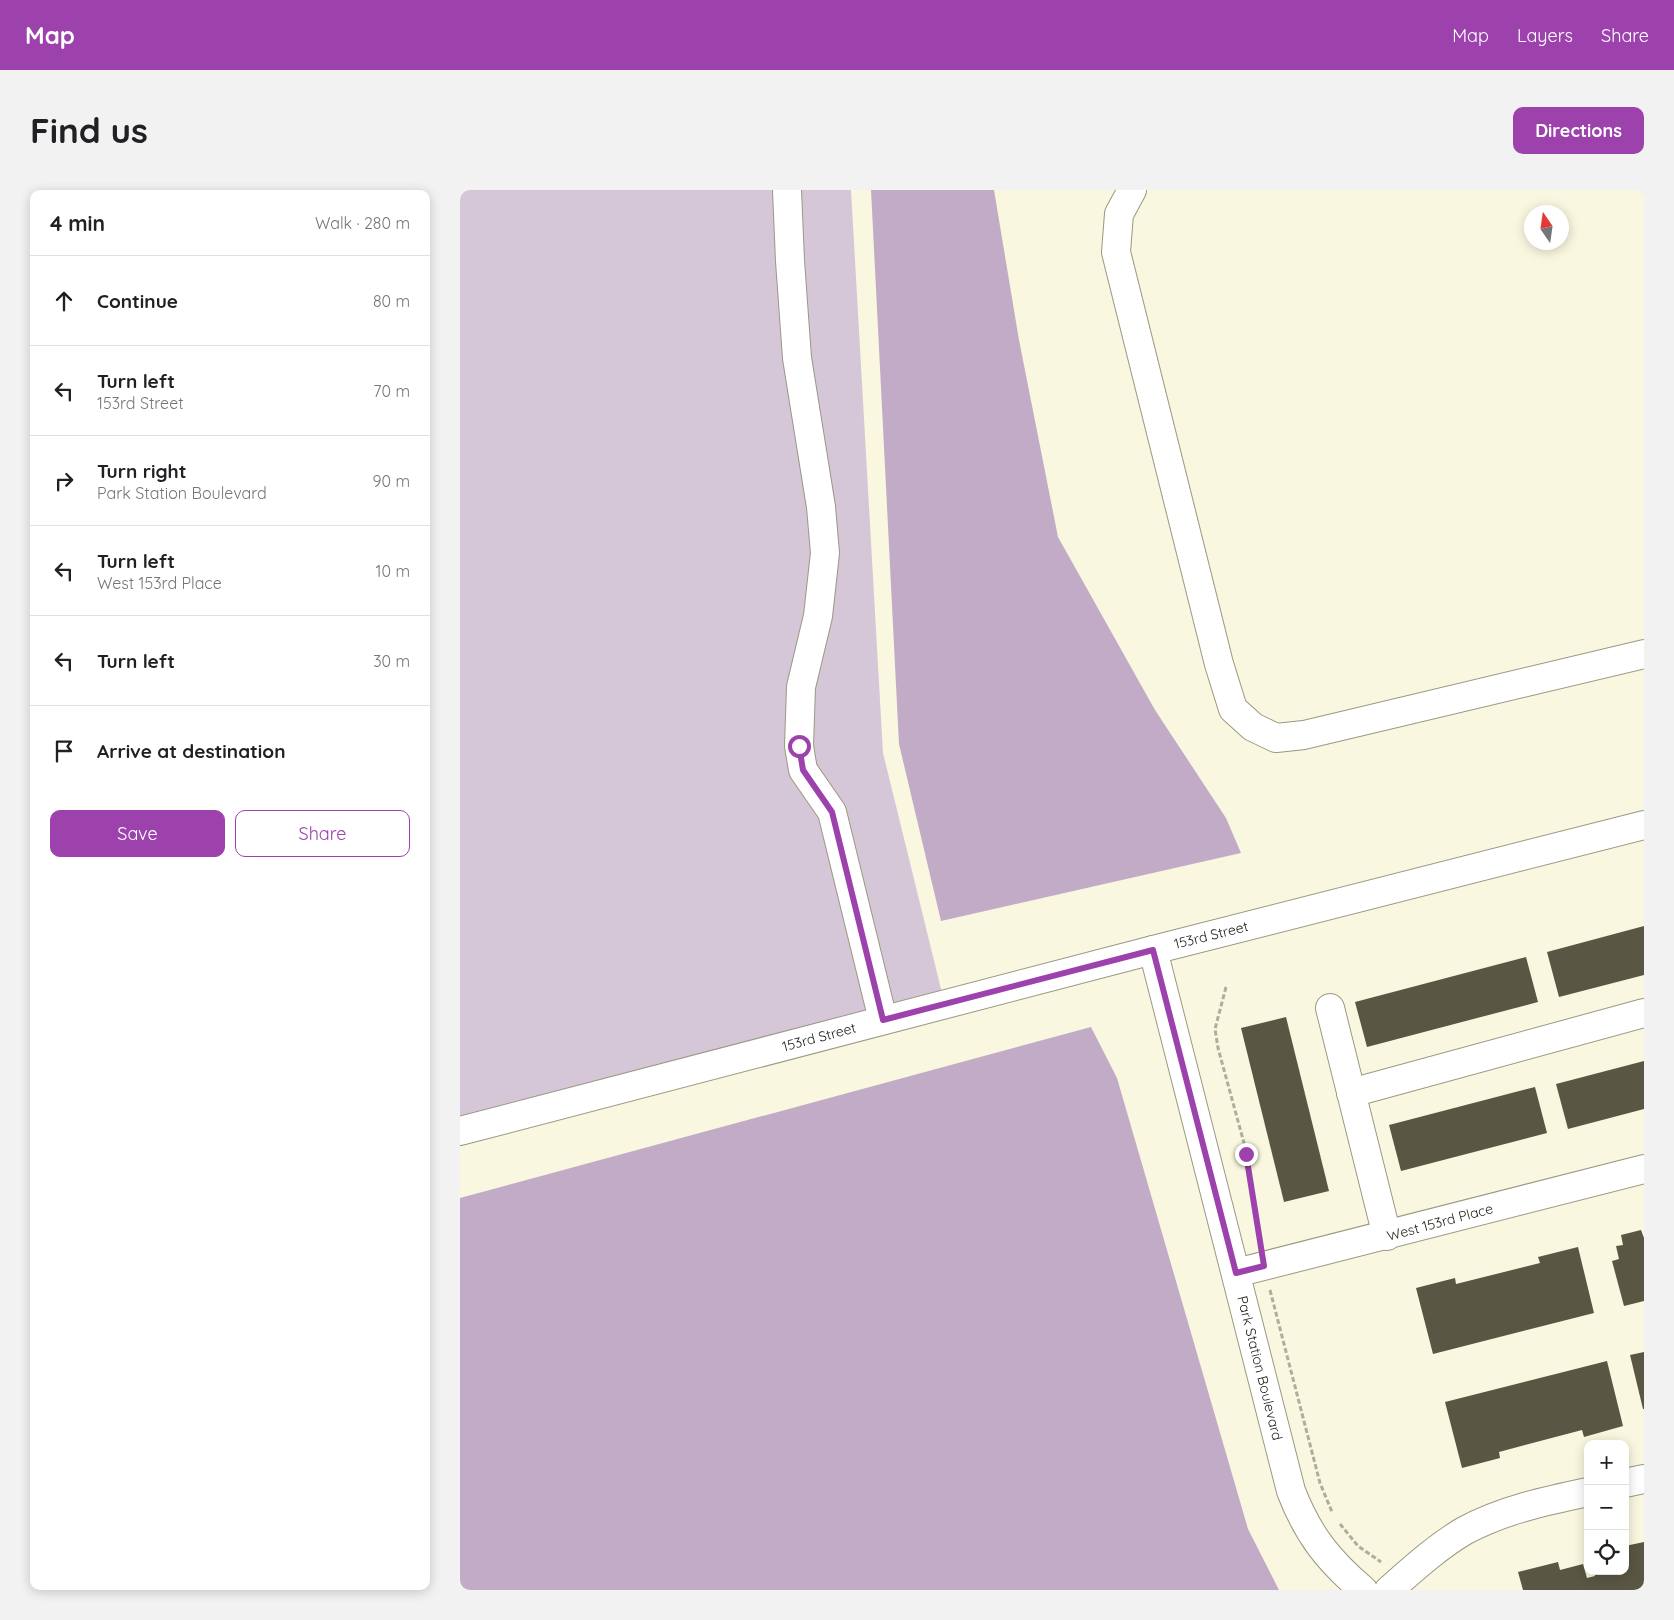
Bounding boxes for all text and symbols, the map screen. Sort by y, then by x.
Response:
text: Map [25,20,75,50]
text: Map [1452,24,1489,47]
text: Layers [1517,24,1573,47]
text: Share [1601,24,1649,47]
button: Directions [1513,107,1644,154]
text: Find us [30,108,148,152]
north arrow [1524,205,1569,250]
text: 4 min [50,210,105,236]
text: Walk · 280 m [315,213,410,233]
icon: ahead [50,287,78,315]
text: Continue [97,289,178,313]
text: 80 m [373,291,410,311]
text: Turn left [97,369,175,393]
icon: left [50,377,78,405]
text: 70 m [373,381,410,401]
text: 153rd Street [97,393,184,413]
text: Turn right [97,459,186,483]
icon: right [50,467,78,495]
text: 90 m [373,471,410,491]
text: Park Station Boulevard [97,483,267,503]
text: Turn left [97,549,175,573]
icon: left [50,557,78,585]
text: 10 m [376,561,410,581]
text: West 153rd Place [97,573,222,593]
icon: left [50,647,78,675]
text: Turn left [97,649,175,673]
text: 30 m [373,651,410,671]
route start [788,735,811,758]
icon: arrive [50,737,78,765]
text: Arrive at destination [97,739,286,763]
button: Save [50,810,225,857]
button: Share [235,810,410,857]
street label: 153rd Street [1172,917,1250,953]
street label: 153rd Street [780,1018,858,1056]
route end [1235,1143,1258,1166]
street label: West 153rd Place [1385,1199,1495,1245]
street label: Park Station Boulevard [1233,1294,1287,1442]
map controls [1584,1440,1629,1575]
button: + [1584,1440,1629,1485]
button: − [1584,1485,1629,1530]
button: locate [1584,1530,1629,1575]

